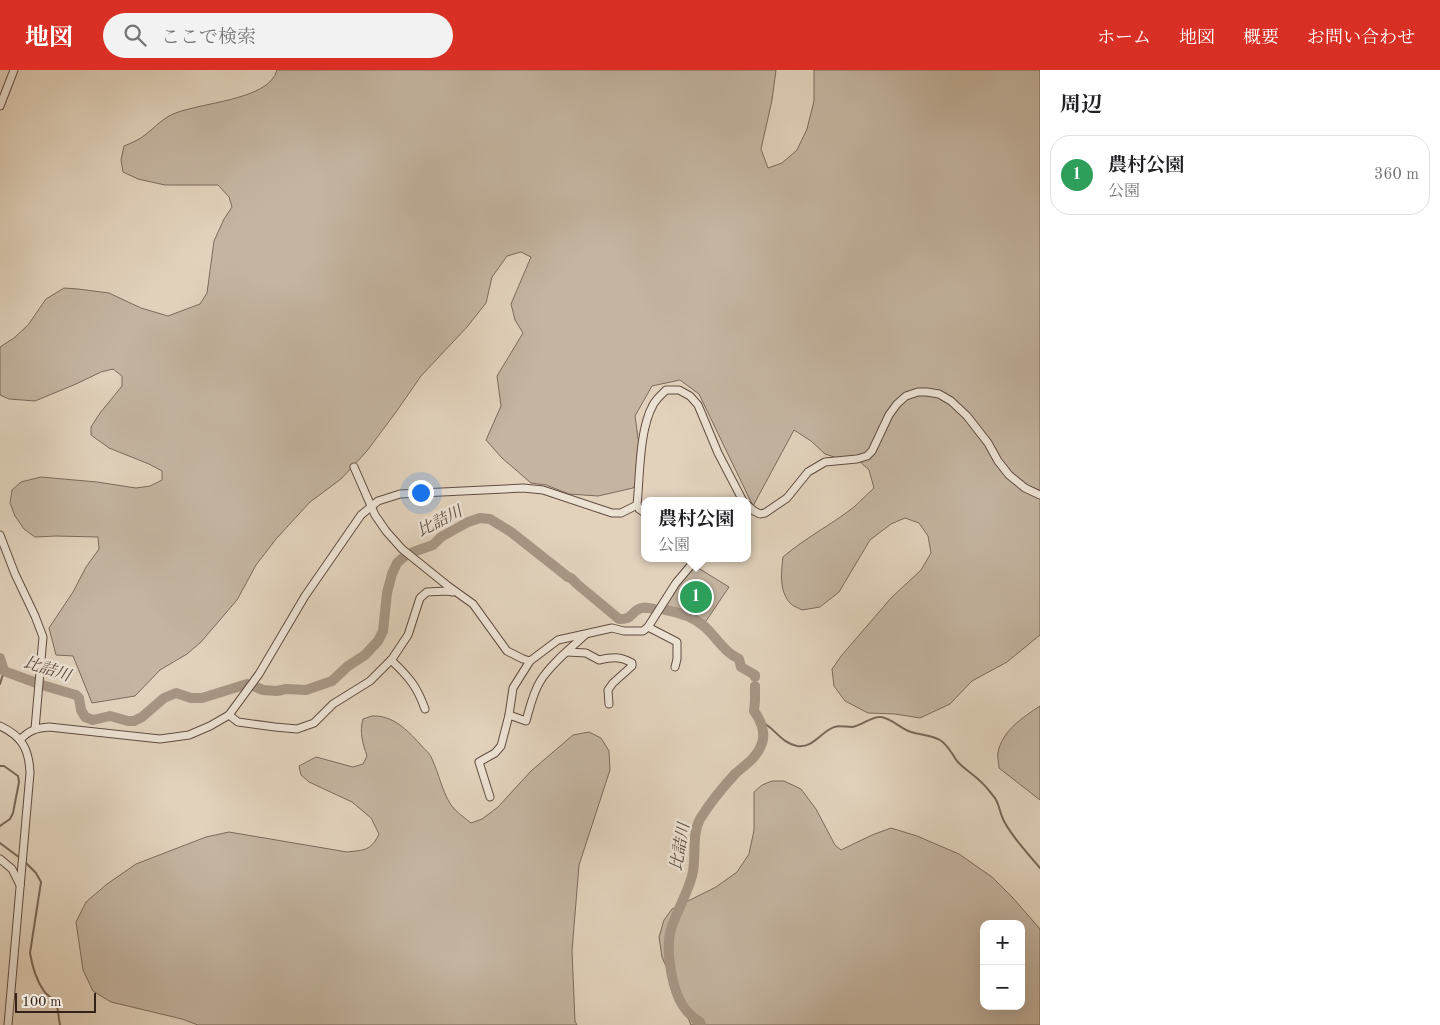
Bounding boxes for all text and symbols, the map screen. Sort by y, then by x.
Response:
search box [103,13,453,58]
icon: search [121,21,149,49]
text: 地図 [25,27,73,51]
text: ここで検索 [161,29,256,48]
text: ホーム [1097,29,1151,47]
text: 地図 [1179,29,1215,47]
text: 概要 [1243,29,1279,47]
text: お問い合わせ [1307,29,1415,47]
text: 周辺 [1060,95,1102,116]
text: 農村公園 [1108,157,1184,176]
text: 1 [1072,167,1082,183]
text: 360 m [1374,167,1419,183]
text: 公園 [1108,184,1140,200]
your location [408,480,434,506]
popup [641,497,751,562]
water label: 比詰川 [414,501,467,540]
text: 農村公園 [658,511,734,530]
text: 公園 [658,538,690,554]
pin: 1 [680,578,712,616]
water label: 比詰川 [22,653,75,686]
water label: 比詰川 [667,820,693,872]
map controls [980,920,1025,1010]
button: + [980,920,1025,965]
button: − [980,965,1025,1010]
scale bar [15,990,96,1013]
text: 100 m [22,995,61,1009]

